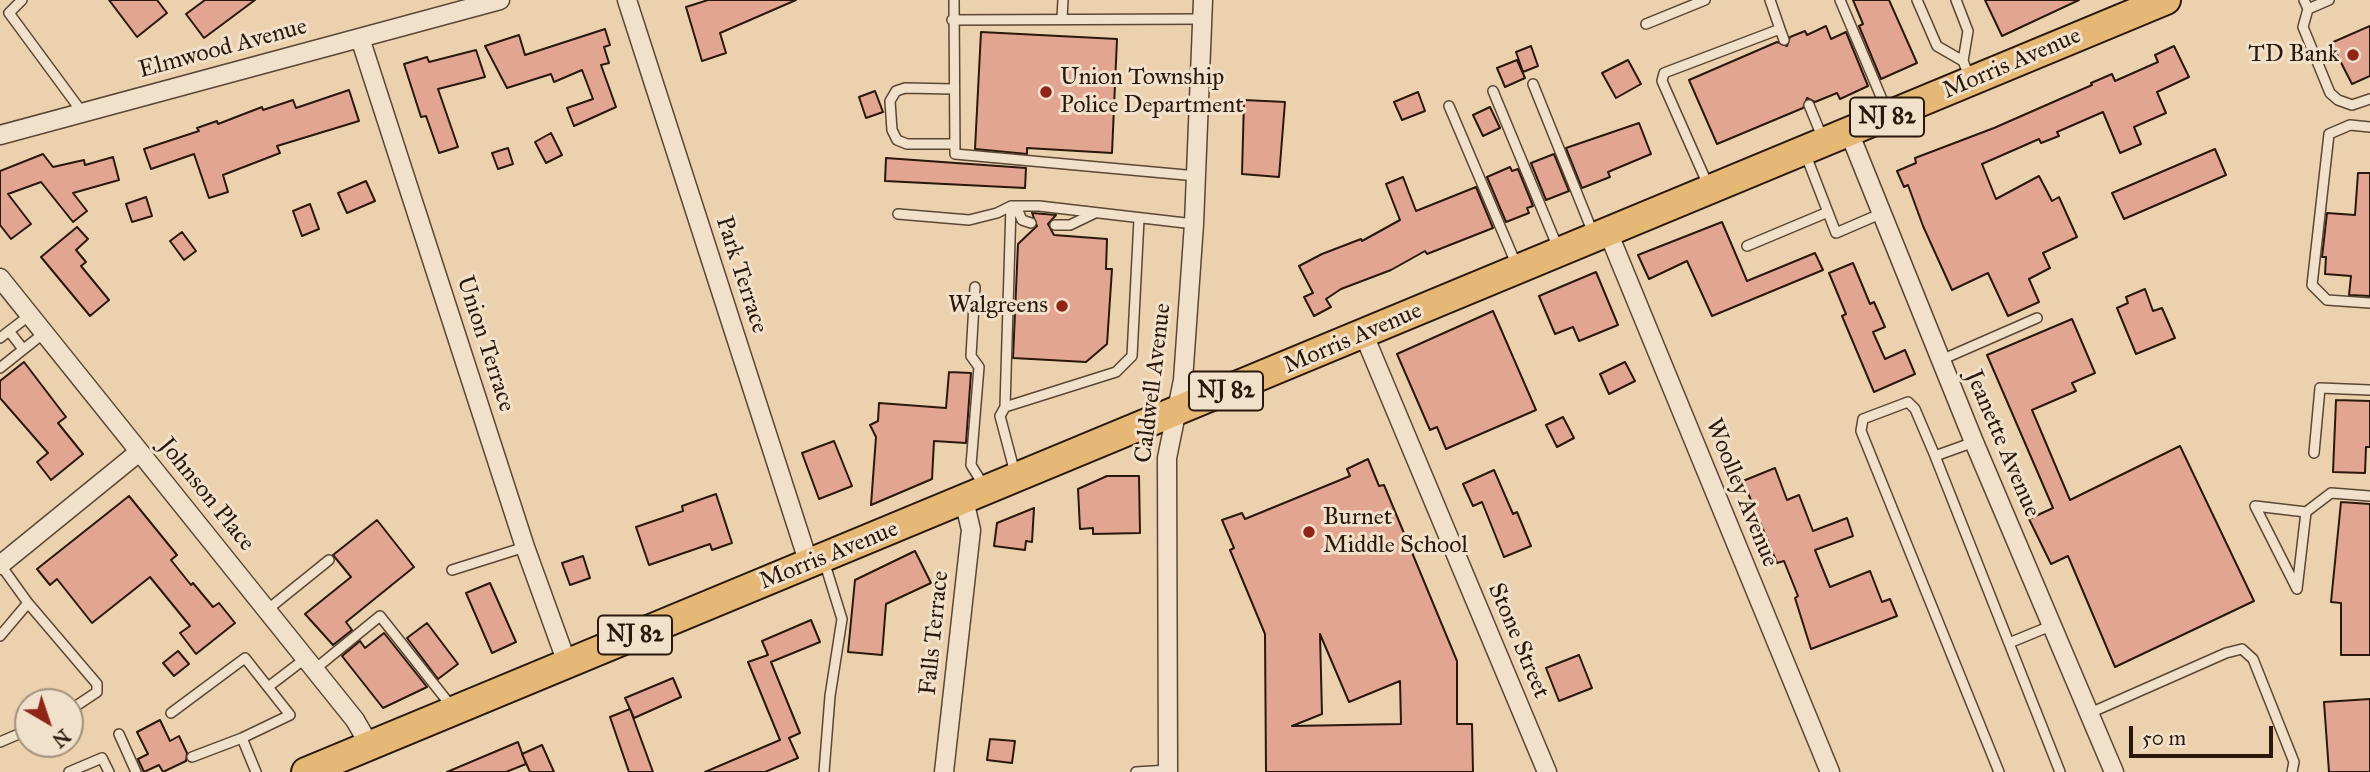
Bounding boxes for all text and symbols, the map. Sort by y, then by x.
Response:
street label: Elmwood Avenue [136,13,310,85]
street label: Morris Avenue [1939,22,2085,106]
place label: TD Bank [2248,41,2339,69]
marker: TD Bank [2345,47,2361,63]
place label: Union Township Police Department [1060,64,1244,120]
marker: Union Township Police Department [1038,84,1054,100]
road number: NJ 82 [1850,98,1924,136]
street label: Park Terrace [709,213,773,337]
street label: Union Terrace [450,272,520,416]
place label: Walgreens [948,292,1048,320]
street label: Morris Avenue [1280,297,1426,381]
marker: Walgreens [1054,298,1070,314]
street label: Caldwell Avenue [1130,302,1178,464]
street label: Jeanette Avenue [1958,366,2046,522]
road number: NJ 82 [1189,372,1263,410]
street label: Woolley Avenue [1698,415,1784,571]
street label: Johnson Place [152,433,260,557]
place label: Burnet Middle School [1323,504,1468,560]
street label: Morris Avenue [755,515,903,597]
marker: Burnet Middle School [1301,524,1317,540]
street label: Falls Terrace [914,569,956,697]
street label: Stone Street [1481,579,1555,703]
road number: NJ 82 [598,615,672,654]
north arrow [14,688,84,758]
scale bar [2132,712,2276,756]
text: N [48,724,75,752]
text: 50 m [2142,725,2186,751]

